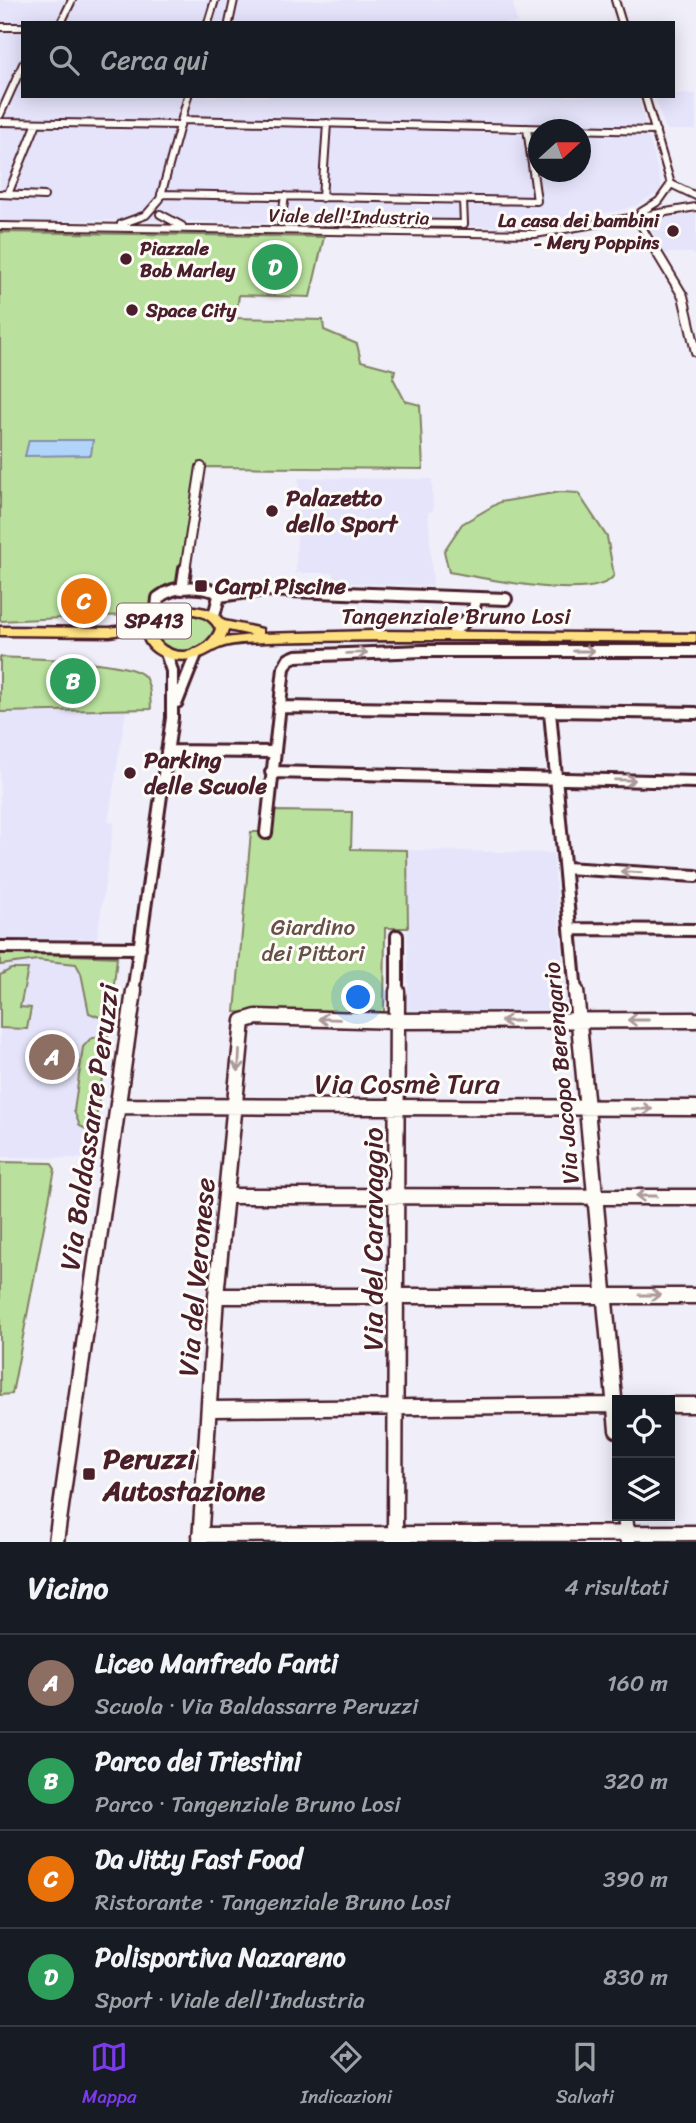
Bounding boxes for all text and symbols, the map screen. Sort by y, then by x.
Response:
search box [21,21,675,98]
text: Cerca qui [101,37,208,83]
icon: search [45,41,83,79]
north arrow [528,119,591,182]
street label: Viale dell'Industria [268,199,430,234]
place label: La casa dei bambini - Mery Poppins [498,204,661,259]
marker: La casa dei bambini - Mery Poppins [665,223,681,239]
place label: Piazzale Bob Marley [140,232,236,287]
pin: D [252,241,298,293]
marker: Piazzale Bob Marley [118,251,134,267]
place label: Space City [145,294,237,327]
marker: Space City [124,302,140,318]
place label: Palazetto dello Sport [286,478,399,545]
marker: Palazetto dello Sport [264,503,280,519]
place label: Carpi Piscine [214,566,346,607]
pin: C [61,575,107,627]
marker: Carpi Piscine [193,578,209,594]
street label: Tangenziale Bruno Losi [341,596,571,637]
road number: SP413 [117,604,191,638]
one-way arrow [572,644,595,658]
one-way arrow [345,647,368,660]
pin: B [50,655,96,707]
place label: Parking delle Scuole [144,740,267,807]
marker: Parking delle Scuole [122,765,138,781]
one-way arrow [613,773,636,787]
one-way arrow [619,865,642,878]
park label: Giardino dei Pittori [261,907,365,974]
street label: Via Jacopo Berengario [531,960,592,1186]
street label: Via Baldassarre Peruzzi [45,979,134,1274]
your location [341,980,375,1014]
one-way arrow [318,1013,341,1026]
one-way arrow [626,1013,649,1027]
one-way arrow [500,1014,523,1028]
pin: A [29,1031,75,1083]
one-way arrow [232,1049,245,1072]
street label: Via Cosmè Tura [315,1059,500,1108]
one-way arrow [630,1102,653,1115]
street label: Via del Caravaggio [348,1127,397,1351]
street label: Via del Veronese [163,1176,230,1379]
one-way arrow [635,1189,658,1203]
one-way arrow [639,1289,662,1302]
map controls [612,1395,675,1521]
button: locate [612,1395,675,1458]
place label: Peruzzi Autostazione [102,1434,265,1515]
button: layers [612,1458,675,1521]
marker: Peruzzi Autostazione [81,1466,97,1482]
text: Vicino [28,1561,108,1615]
text: 4 risultati [564,1567,668,1608]
text: Liceo Manfredo Fanti [95,1640,338,1686]
text: A [43,1663,59,1704]
text: 160 m [607,1663,668,1704]
text: Scuola · Via Baldassarre Peruzzi [95,1686,418,1727]
text: Parco dei Triestini [95,1738,301,1784]
text: B [44,1761,58,1802]
text: 320 m [604,1761,668,1802]
text: Parco · Tangenziale Bruno Losi [95,1784,401,1825]
text: Da Jitty Fast Food [95,1836,302,1882]
text: C [44,1859,58,1900]
text: 390 m [603,1859,668,1900]
text: Ristorante · Tangenziale Bruno Losi [95,1882,450,1923]
text: Polisportiva Nazareno [95,1934,346,1980]
text: D [44,1957,58,1998]
text: 830 m [603,1957,668,1998]
text: Sport · Viale dell'Industria [95,1980,365,2021]
tab: Mappa [82,2038,137,2113]
tab: Indicazioni [301,2038,392,2113]
tab: Salvati [556,2038,614,2113]

